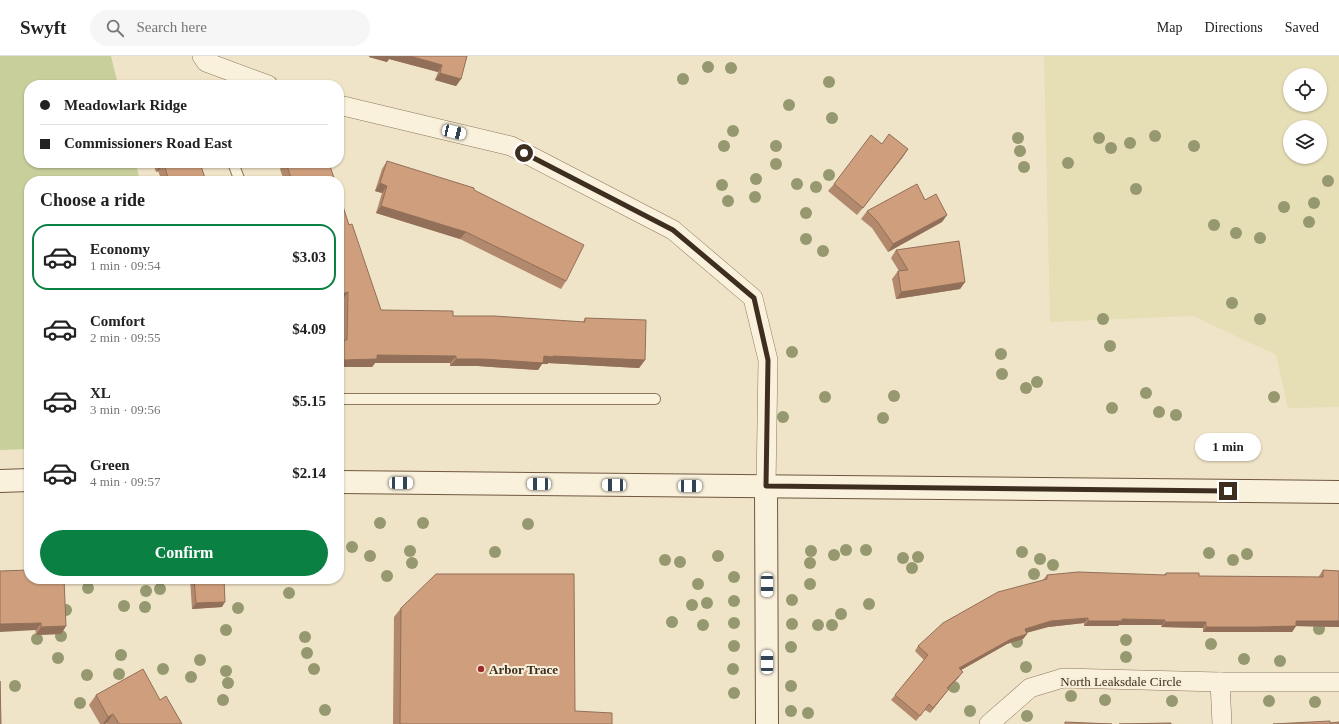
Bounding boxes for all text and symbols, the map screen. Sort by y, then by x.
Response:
search box [90,10,370,46]
text: Swyft [20,17,66,38]
icon: search [104,17,126,39]
text: Search here [136,19,207,35]
text: Map [1157,20,1182,35]
text: Directions [1204,20,1263,35]
text: Saved [1285,20,1319,35]
map controls [1283,68,1327,164]
button: locate [1283,68,1327,112]
text: Meadowlark Ridge [64,97,187,113]
button: layers [1283,120,1327,164]
car [441,123,467,141]
text: Commissioners Road East [64,135,232,151]
route start [515,144,533,162]
text: Choose a ride [40,190,145,210]
icon: car [42,239,78,275]
text: Economy [90,241,150,257]
text: $3.03 [292,249,326,265]
text: 1 min · 09:54 [90,258,160,273]
icon: car [42,311,78,347]
text: Comfort [90,313,145,329]
text: $4.09 [292,321,326,337]
text: 2 min · 09:55 [90,330,160,345]
icon: car [42,383,78,419]
text: XL [90,385,111,401]
text: $5.15 [292,393,326,409]
text: 3 min · 09:56 [90,402,160,417]
callout: 1 min [1195,433,1261,461]
text: 1 min [1212,439,1244,454]
icon: car [42,455,78,491]
text: Green [90,457,130,473]
text: $2.14 [292,465,326,481]
text: 4 min · 09:57 [90,474,160,489]
car [389,477,413,489]
car [527,478,551,490]
car [602,479,626,491]
car [678,480,702,492]
route end [1219,482,1237,500]
button: Confirm [40,530,328,576]
car [761,573,773,597]
car [761,650,773,674]
place label: Arbor Trace [489,662,558,677]
marker: Arbor Trace [476,664,486,674]
street label: North Leaksdale Circle [1060,674,1182,689]

